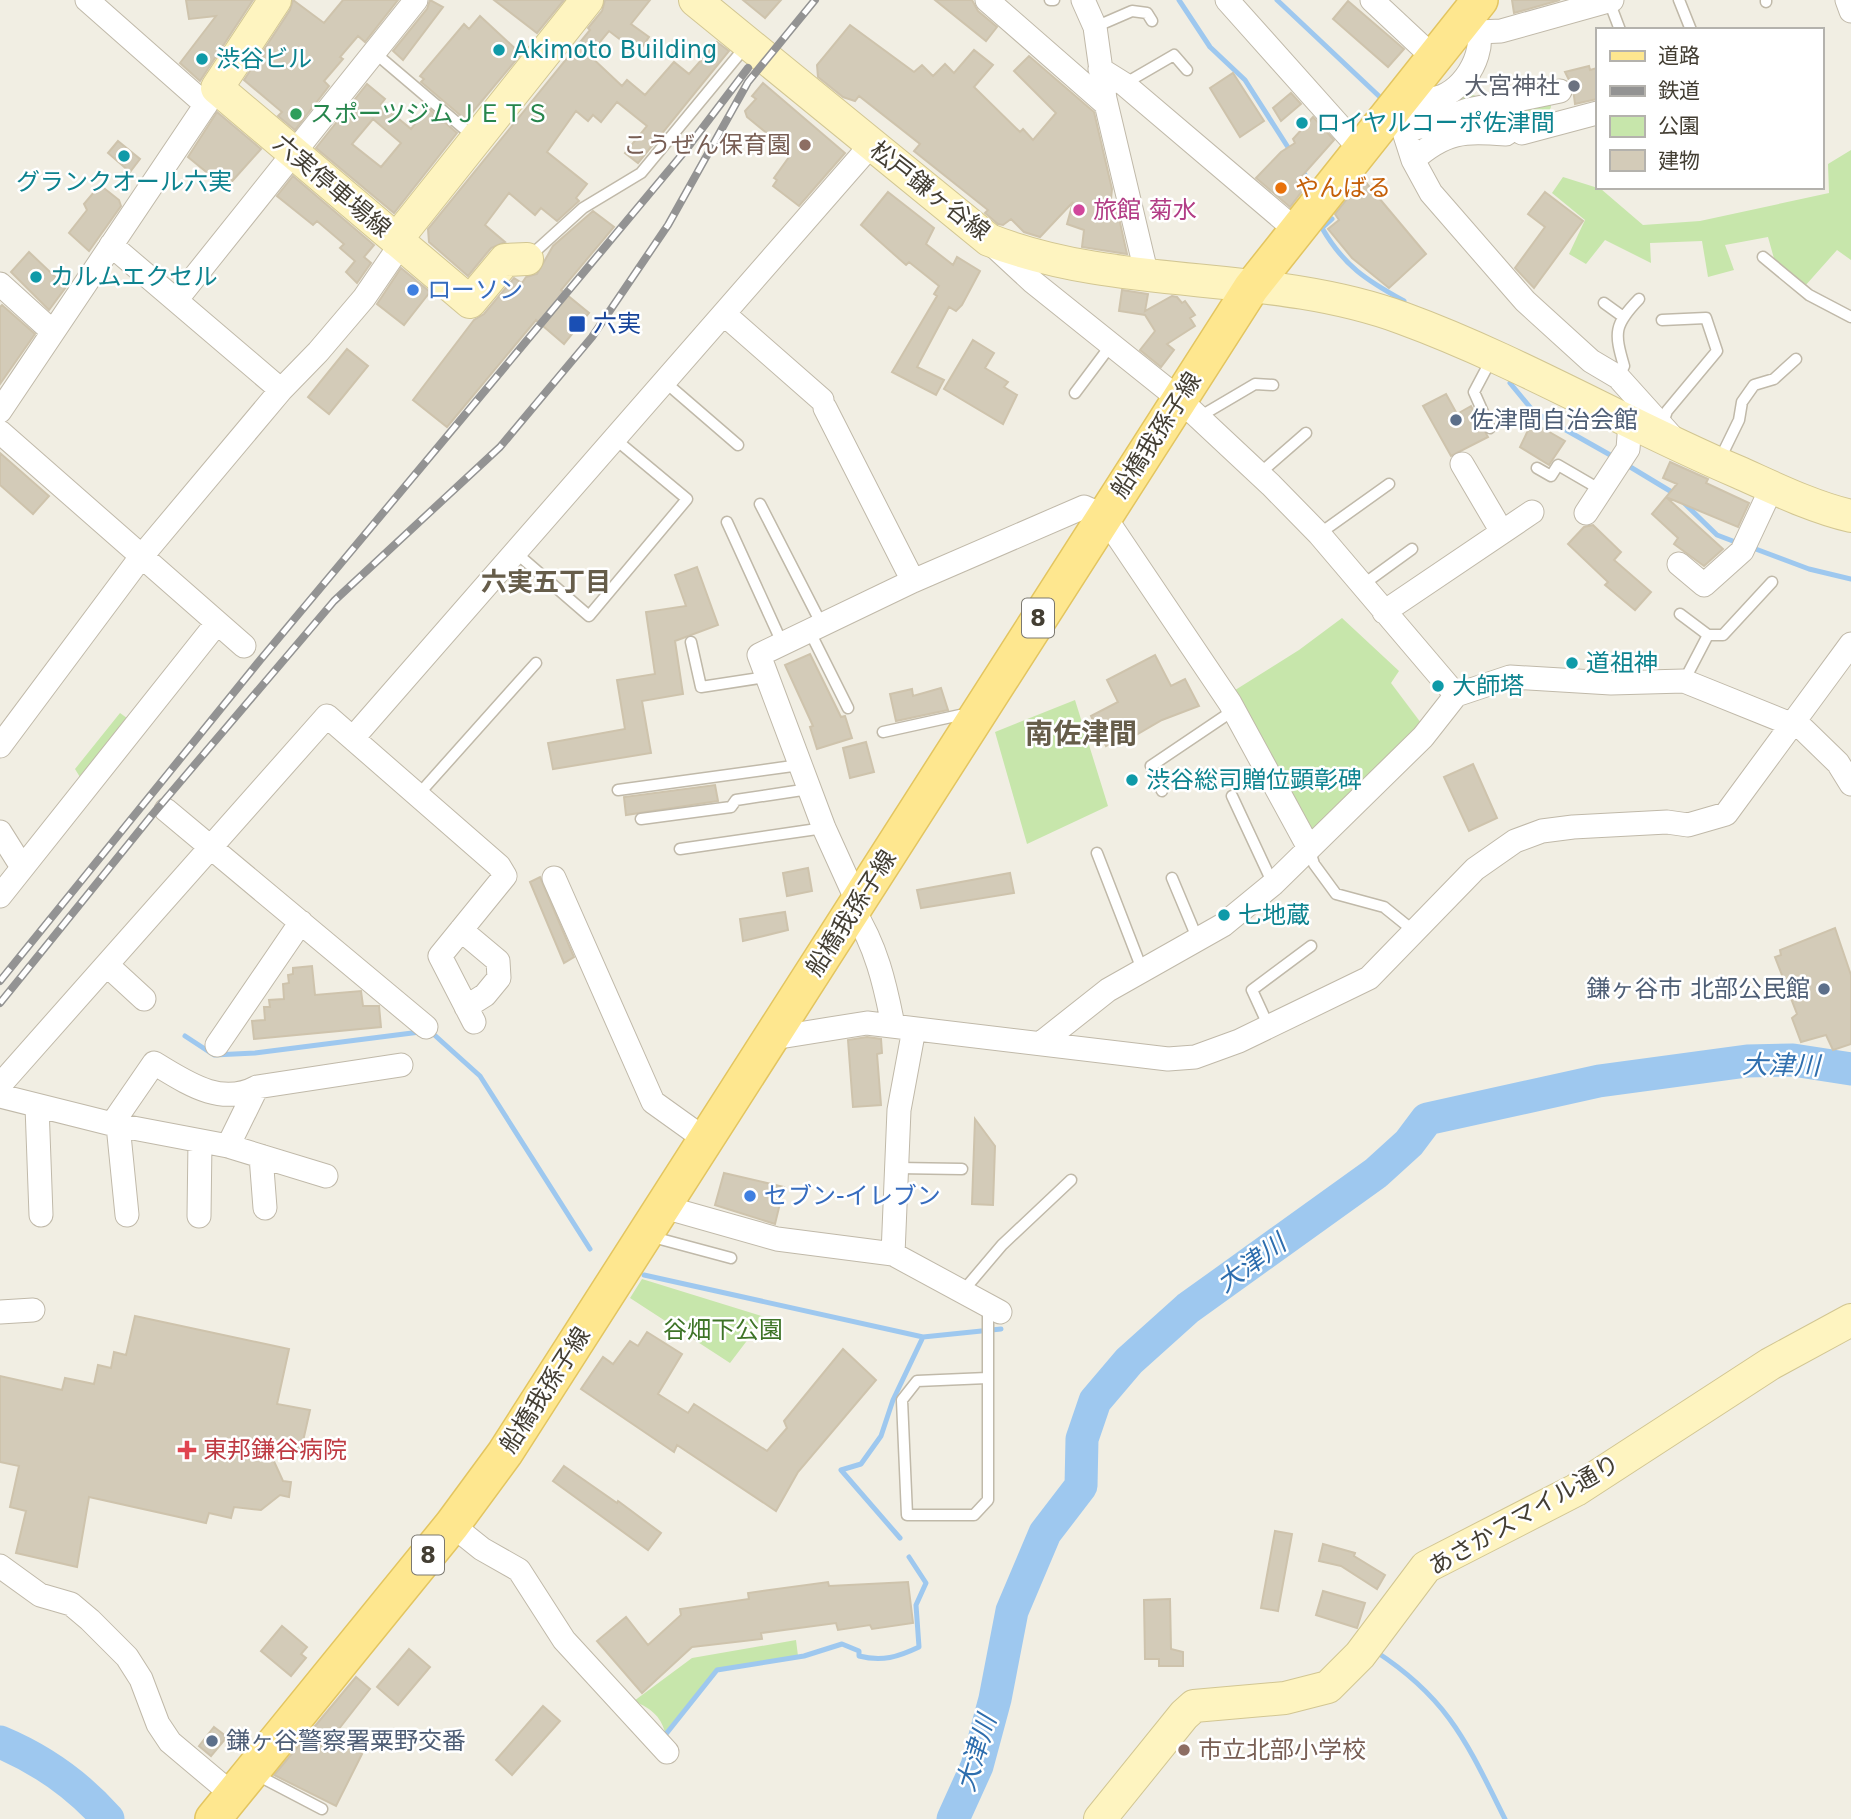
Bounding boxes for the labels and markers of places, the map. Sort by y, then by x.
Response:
place label: Akimoto Building [513,36,717,64]
marker: Akimoto Building [491,42,507,58]
place label: 渋谷ビル [216,45,312,73]
marker: 渋谷ビル [194,51,210,67]
place label: 大宮神社 [1464,72,1560,100]
marker: 大宮神社 [1566,78,1582,94]
place label: スポーツジムＪＥＴＳ [310,100,550,128]
marker: スポーツジムＪＥＴＳ [288,106,304,122]
place label: ロイヤルコーポ佐津間 [1316,109,1555,137]
marker: ロイヤルコーポ佐津間 [1294,115,1310,131]
place label: こうぜん保育園 [623,131,791,159]
marker: こうぜん保育園 [797,137,813,153]
marker: グランクオール六実 [116,148,132,164]
place label: グランクオール六実 [16,168,232,196]
place label: やんばる [1295,174,1391,202]
marker: やんばる [1273,180,1289,196]
place label: 旅館 菊水 [1093,196,1197,224]
marker: 旅館 菊水 [1071,202,1087,218]
place label: カルムエクセル [50,263,218,291]
marker: カルムエクセル [28,269,44,285]
place label: ローソン [427,276,523,304]
marker: ローソン [405,282,421,298]
place label: 六実 [593,310,641,338]
marker: 六実 [567,314,587,334]
place label: 佐津間自治会館 [1470,406,1638,434]
marker: 佐津間自治会館 [1448,412,1464,428]
place label: 道祖神 [1586,649,1658,677]
marker: 道祖神 [1564,655,1580,671]
place label: 大師塔 [1452,672,1524,700]
marker: 大師塔 [1430,678,1446,694]
place label: 渋谷総司贈位顕彰碑 [1146,766,1362,794]
marker: 渋谷総司贈位顕彰碑 [1124,772,1140,788]
place label: 七地蔵 [1238,901,1310,929]
marker: 七地蔵 [1216,907,1232,923]
place label: 鎌ヶ谷市 北部公民館 [1586,975,1810,1003]
marker: 鎌ヶ谷市 北部公民館 [1816,981,1832,997]
place label: セブン-イレブン [764,1182,941,1210]
marker: セブン-イレブン [742,1188,758,1204]
place label: 東邦鎌谷病院 [203,1436,347,1464]
marker: 東邦鎌谷病院 [177,1440,197,1460]
place label: 鎌ヶ谷警察署粟野交番 [226,1727,466,1755]
marker: 鎌ヶ谷警察署粟野交番 [204,1733,220,1749]
place label: 市立北部小学校 [1198,1736,1366,1764]
marker: 市立北部小学校 [1176,1742,1192,1758]

